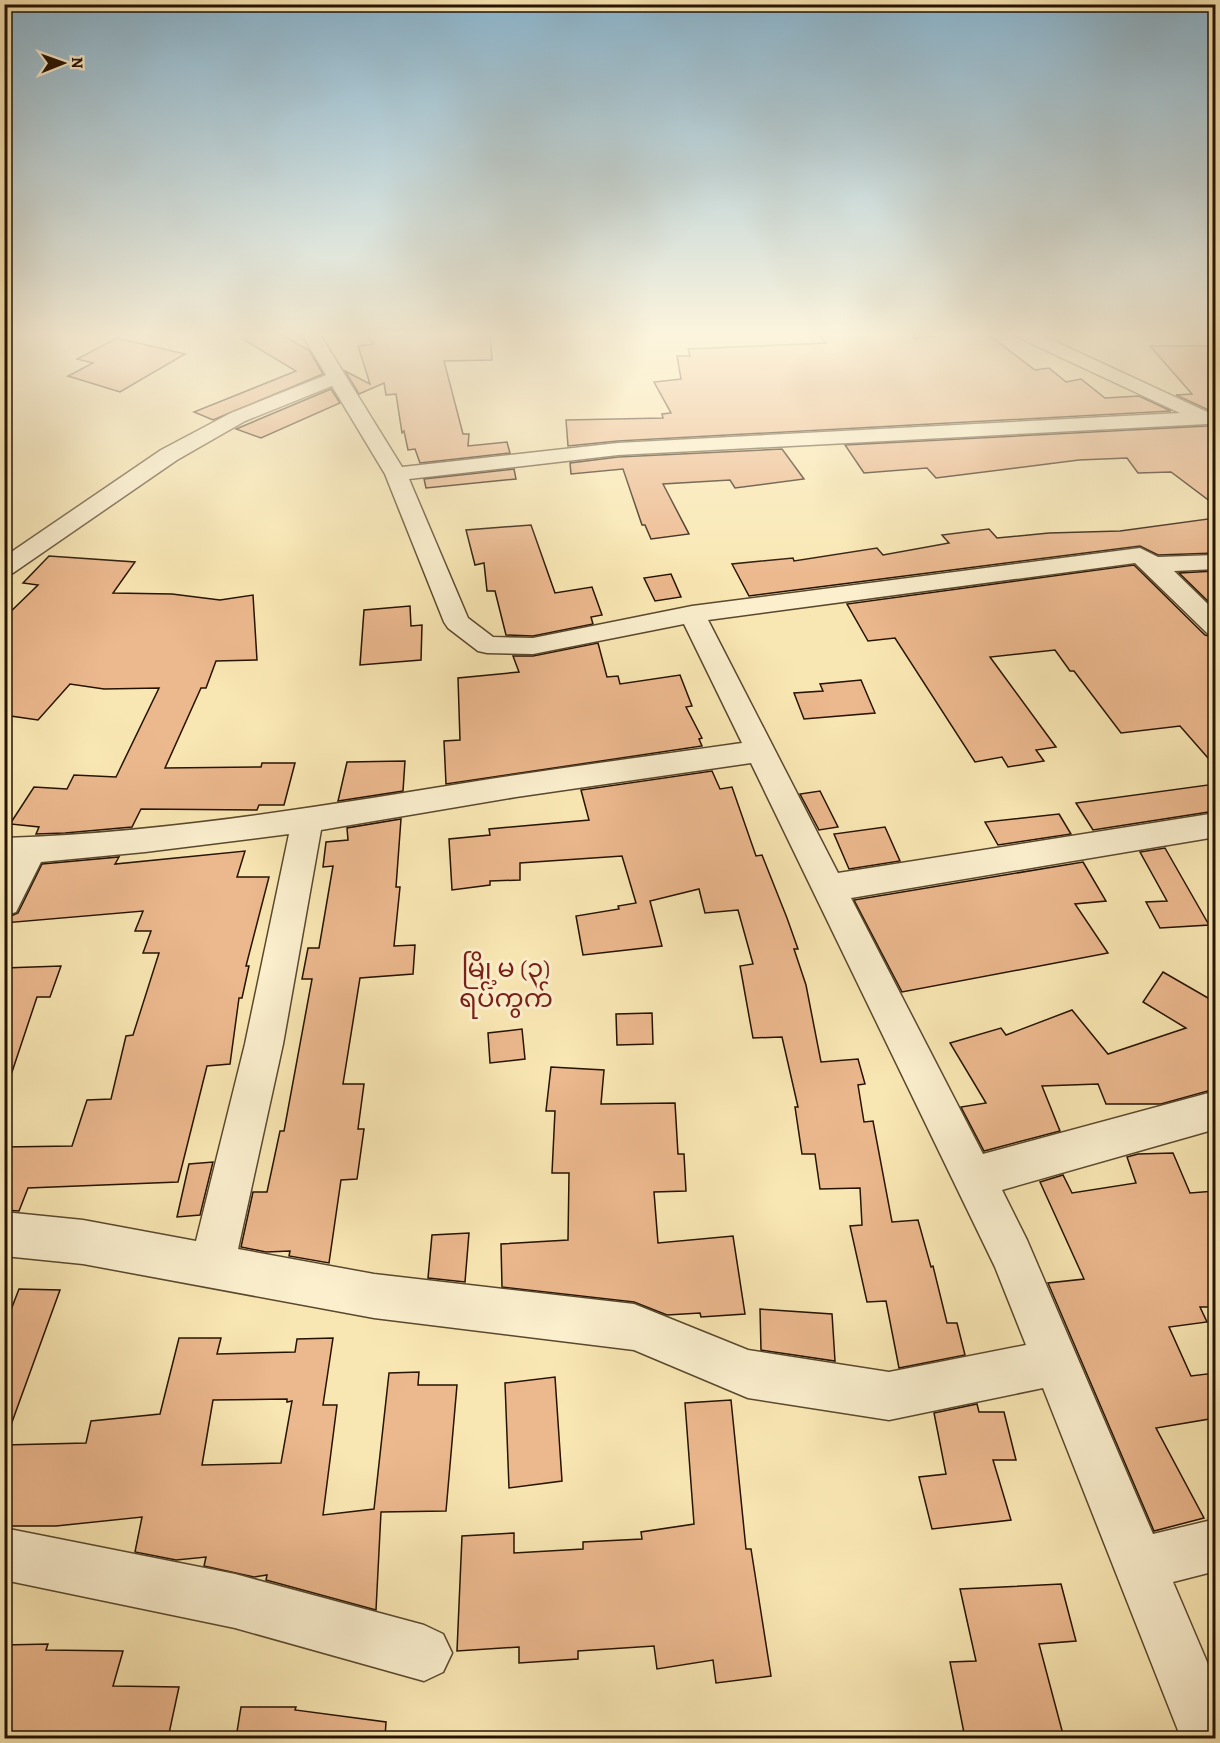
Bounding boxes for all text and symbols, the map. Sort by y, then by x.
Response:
north arrow [33,33,93,93]
text: N [66,57,88,69]
district label: မြို့မ (၃) ရပ်ကွက် [459,951,553,1019]

